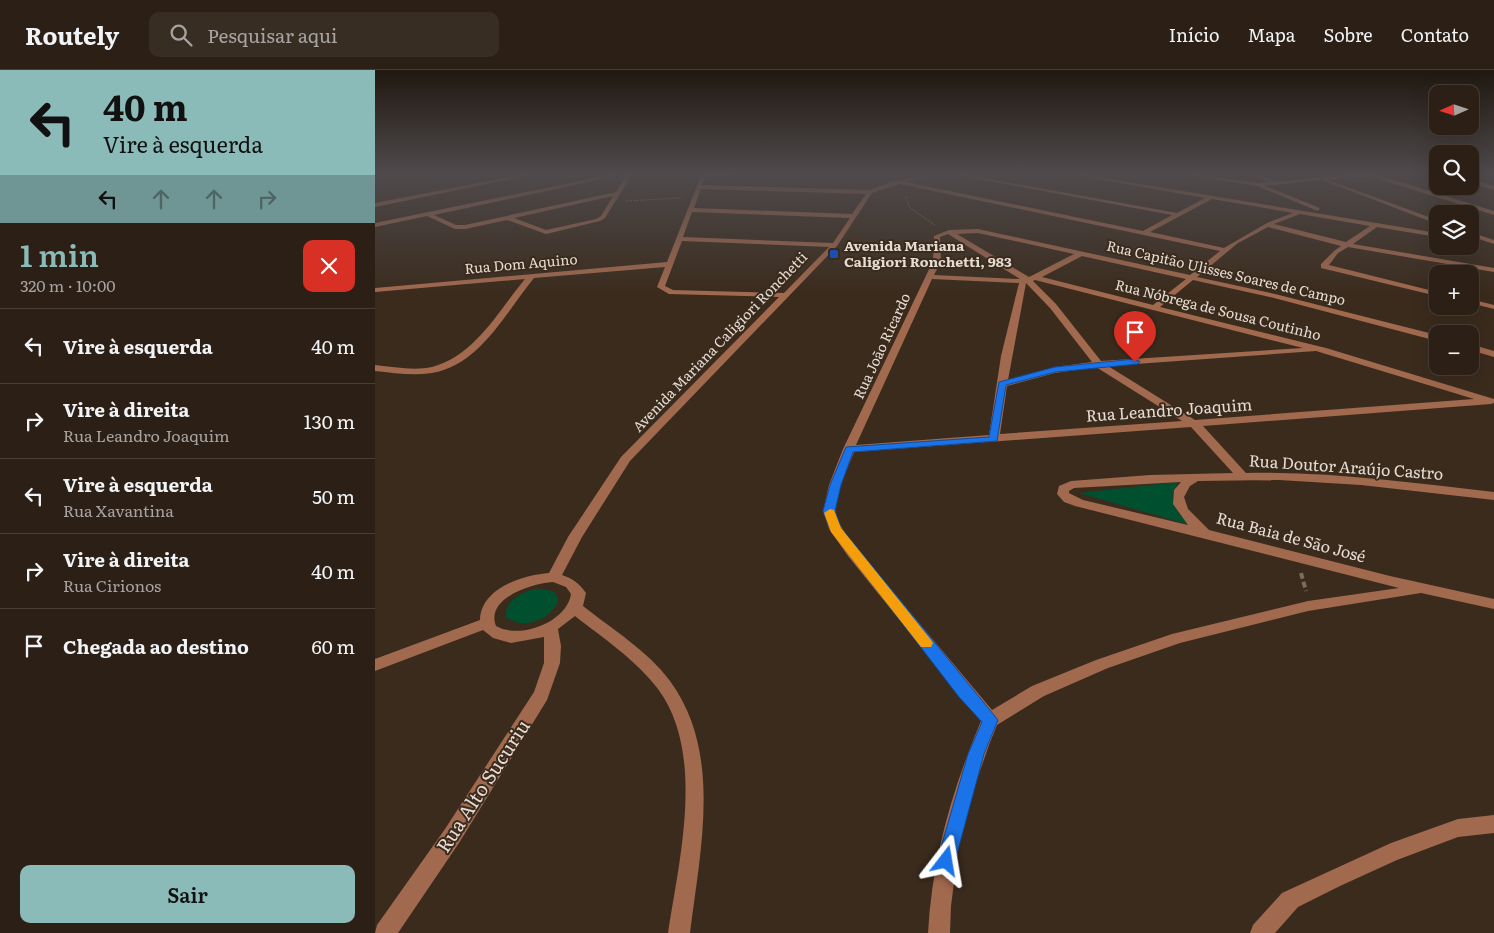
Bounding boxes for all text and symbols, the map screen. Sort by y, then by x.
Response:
search box [149,12,499,57]
text: Routely [25,17,119,52]
icon: search [167,21,195,49]
text: Pesquisar aqui [207,21,337,49]
text: Início [1169,21,1219,48]
text: Mapa [1247,21,1295,48]
text: Sobre [1323,21,1373,48]
text: Contato [1401,21,1469,48]
text: 40 m [103,80,188,132]
north arrow [1429,85,1479,135]
map controls [1429,85,1479,375]
icon: left [20,90,85,155]
text: Vire à esquerda [103,127,263,160]
button: search [1429,145,1479,195]
icon: left [94,185,122,213]
icon: ahead [147,185,175,213]
icon: ahead [200,185,228,213]
icon: right [253,185,281,213]
button: layers [1429,205,1479,255]
text: 1 min [20,232,99,276]
place label: Avenida Mariana Caligiori Ronchetti, 983 [844,235,1012,271]
street label: Rua Capitão Ulisses Soares de Campo [1105,235,1348,309]
button: close [303,240,355,292]
street label: Avenida Mariana Caligiori Ronchetti [627,246,811,436]
street label: Rua Dom Aquino [464,248,578,278]
marker: Avenida Mariana Caligiori Ronchetti, 983 [828,248,840,260]
button: + [1429,265,1479,315]
text: 320 m · 10:00 [20,273,116,297]
street label: Rua Nóbrega de Sousa Coutinho [1113,274,1323,344]
street label: Rua João Ricardo [848,289,914,402]
pin [1114,311,1156,362]
icon: arrive [1121,318,1149,346]
button: − [1429,325,1479,375]
icon: left [20,332,48,360]
text: Vire à esquerda [63,332,213,360]
text: 40 m [311,332,355,360]
street label: Rua Leandro Joaquim [1085,391,1253,427]
text: Vire à direita [63,395,190,423]
icon: right [20,407,48,435]
text: 130 m [304,407,355,435]
text: Rua Leandro Joaquim [63,423,230,447]
street label: Rua Doutor Araújo Castro [1248,447,1444,485]
text: Vire à esquerda [63,470,213,498]
icon: left [20,482,48,510]
text: 50 m [312,482,355,510]
text: Rua Xavantina [63,498,174,522]
street label: Rua Baia de São José [1214,505,1369,568]
text: Vire à direita [63,545,190,573]
icon: right [20,557,48,585]
text: 40 m [311,557,355,585]
text: Rua Cirionos [63,573,161,597]
icon: arrive [20,632,48,660]
text: Chegada ao destino [63,632,249,660]
text: 60 m [312,632,355,660]
street label: Rua Alto Sucuriu [429,713,536,858]
position arrow [919,834,971,886]
button: Sair [20,865,355,923]

